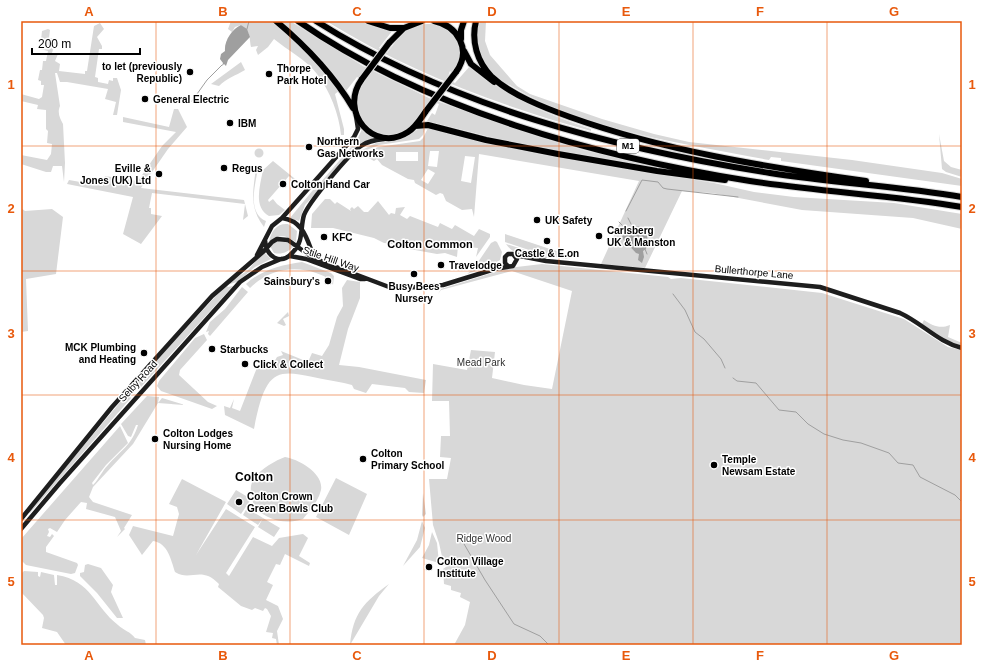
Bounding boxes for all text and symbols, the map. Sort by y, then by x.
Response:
text: A [84,4,94,19]
text: B [218,4,228,19]
text: C [352,4,362,19]
text: D [487,4,497,19]
text: E [622,4,631,19]
text: F [756,4,764,19]
text: G [889,4,899,19]
scale bar [32,30,140,56]
text: 200 m [38,37,71,51]
place label: to let (previously Republic) [102,61,182,84]
place label: Thorpe Park Hotel [277,63,327,86]
marker: to let (previously Republic) [185,67,195,77]
marker: Thorpe Park Hotel [264,69,274,79]
text: 1 [7,77,15,92]
text: 1 [968,77,976,92]
marker: General Electric [140,94,150,104]
place label: General Electric [153,94,230,105]
marker: IBM [225,118,235,128]
place label: IBM [238,118,256,129]
place label: Northern Gas Networks [317,136,384,159]
road number: M1 [617,139,639,153]
marker: Northern Gas Networks [304,142,314,152]
place label: Eville & Jones (UK) Ltd [80,163,151,186]
marker: Regus [219,163,229,173]
place label: Regus [232,163,263,174]
marker: Eville & Jones (UK) Ltd [154,169,164,179]
marker: Colton Hand Car [278,179,288,189]
place label: Colton Hand Car [291,179,370,190]
text: 2 [7,201,15,216]
text: 2 [968,201,976,216]
marker: UK Safety [532,215,542,225]
place label: UK Safety [545,215,593,226]
place label: Carlsberg UK & Manston [607,225,675,248]
marker: Carlsberg UK & Manston [594,231,604,241]
marker: KFC [319,232,329,242]
place label: KFC [332,232,353,243]
marker: Castle & E.on [542,236,552,246]
district label: Colton Common [387,238,473,250]
street label: Stile Hill Way [302,244,360,274]
place label: Castle & E.on [515,248,579,259]
marker: Travelodge [436,260,446,270]
place label: Travelodge [449,260,502,271]
street label: Bullerthorpe Lane [714,263,794,281]
marker: Busy Bees Nursery [409,269,419,279]
place label: Sainsbury's [264,276,320,287]
marker: Sainsbury's [323,276,333,286]
place label: Busy Bees Nursery [388,281,440,304]
text: 3 [7,326,15,341]
text: 3 [968,326,976,341]
place label: MCK Plumbing and Heating [65,342,136,365]
marker: Starbucks [207,344,217,354]
place label: Starbucks [220,344,269,355]
marker: MCK Plumbing and Heating [139,348,149,358]
park label: Mead Park [457,357,506,368]
street label: Selby Road [117,358,159,404]
marker: Click & Collect [240,359,250,369]
place label: Click & Collect [253,359,324,370]
place label: Colton Lodges Nursing Home [163,428,233,451]
marker: Colton Lodges Nursing Home [150,434,160,444]
place label: Colton Primary School [371,448,445,471]
text: 4 [7,450,15,465]
text: 4 [968,450,976,465]
marker: Colton Primary School [358,454,368,464]
place label: Temple Newsam Estate [722,454,796,477]
marker: Temple Newsam Estate [709,460,719,470]
district label: Colton [235,470,273,484]
place label: Colton Crown Green Bowls Club [247,491,333,514]
marker: Colton Crown Green Bowls Club [234,497,244,507]
park label: Ridge Wood [457,533,511,544]
place label: Colton Village Institute [437,556,504,579]
marker: Colton Village Institute [424,562,434,572]
text: 5 [7,574,15,589]
text: 5 [968,574,976,589]
text: A [84,648,94,663]
text: B [218,648,228,663]
text: C [352,648,362,663]
text: D [487,648,497,663]
text: E [622,648,631,663]
text: F [756,648,764,663]
text: G [889,648,899,663]

